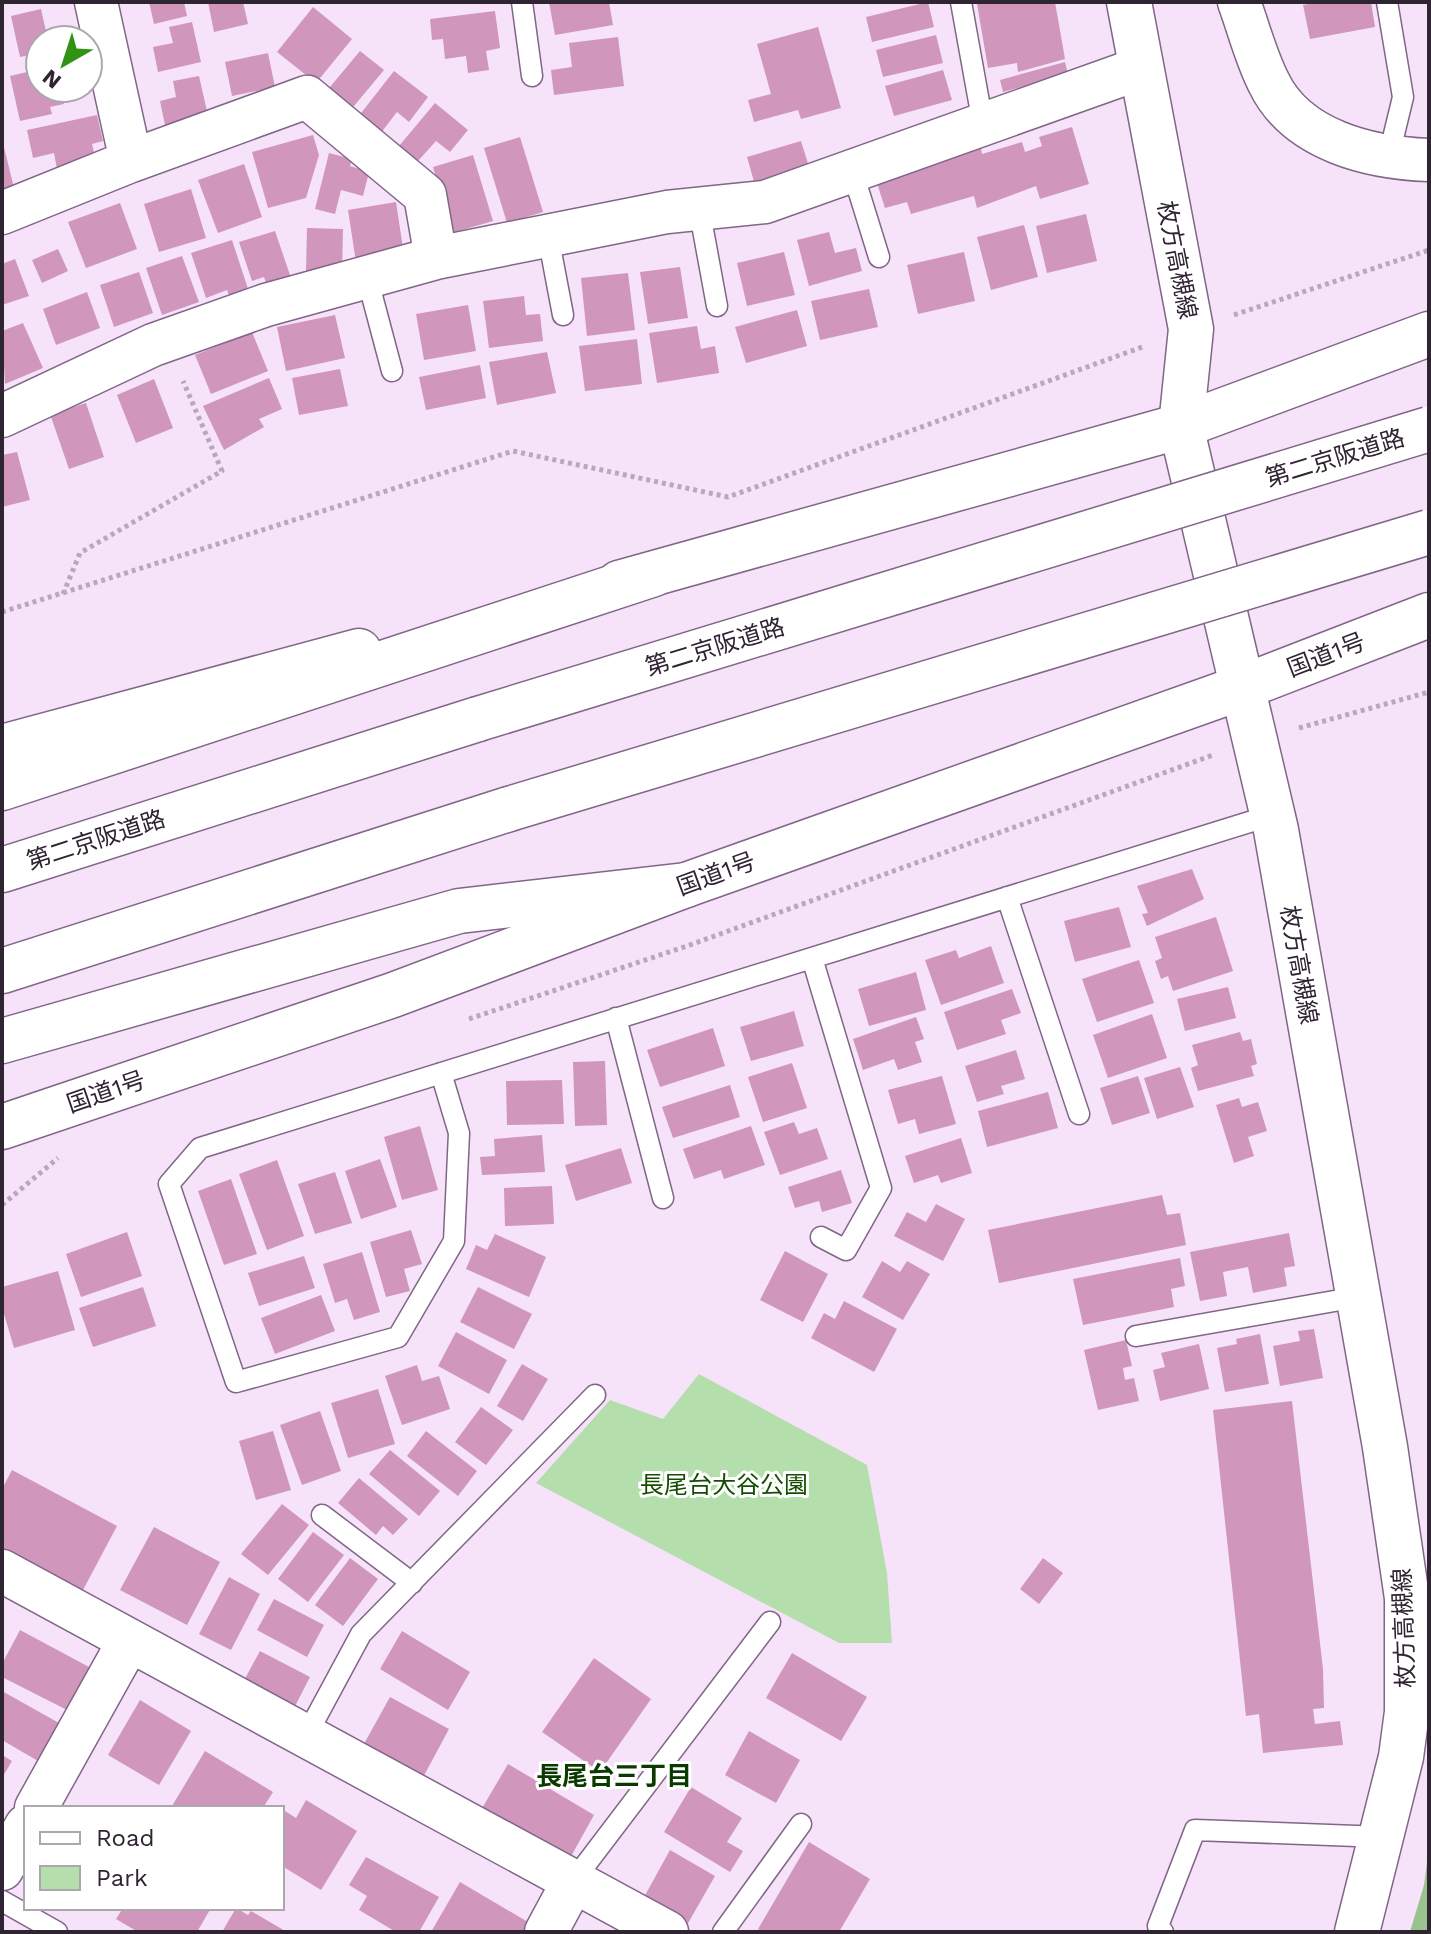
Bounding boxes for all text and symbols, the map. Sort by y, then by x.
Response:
north arrow [24,24,104,104]
text: N [38,64,66,94]
street label: 枚方高槻線 [1152,198,1202,322]
street label: 第二京阪道路 [1262,424,1408,492]
street label: 第二京阪道路 [642,613,788,681]
street label: 国道1号 [1283,627,1369,683]
street label: 第二京阪道路 [23,804,169,876]
street label: 国道1号 [673,847,759,901]
street label: 枚方高槻線 [1275,903,1323,1027]
street label: 国道1号 [63,1066,149,1118]
park label: 長尾台大谷公園 [640,1471,808,1499]
street label: 枚方高槻線 [1388,1568,1420,1688]
district label: 長尾台三丁目 [536,1761,692,1791]
legend [24,1806,284,1910]
text: Road [96,1824,155,1852]
text: Park [96,1864,148,1892]

